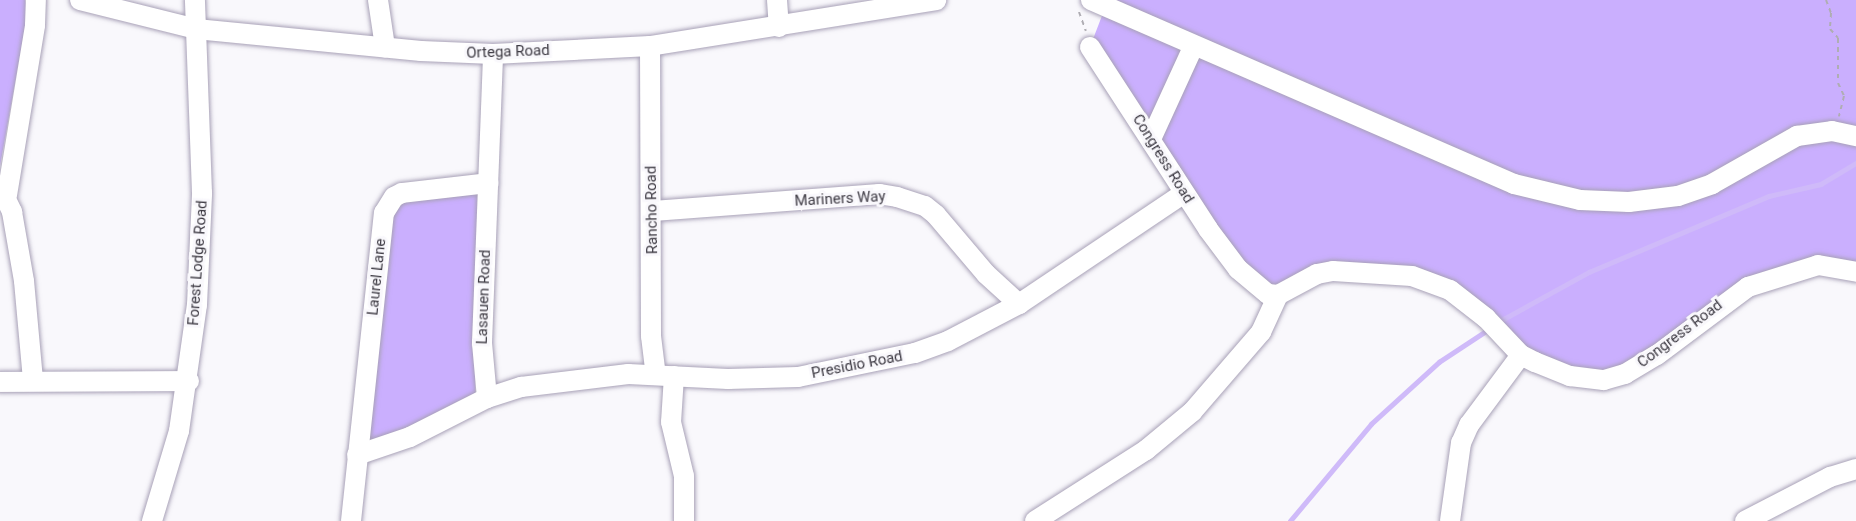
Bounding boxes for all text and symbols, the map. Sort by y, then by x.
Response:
street label: Ortega Road [466,42,550,62]
street label: Congress Road [1128,111,1198,207]
street label: Rancho Road [642,166,662,254]
street label: Mariners Way [794,188,886,210]
street label: Forest Lodge Road [185,200,211,326]
street label: Laurel Lane [364,238,390,316]
street label: Lasauen Road [473,249,495,345]
street label: Congress Road [1634,296,1726,372]
street label: Presidio Road [810,347,904,383]

